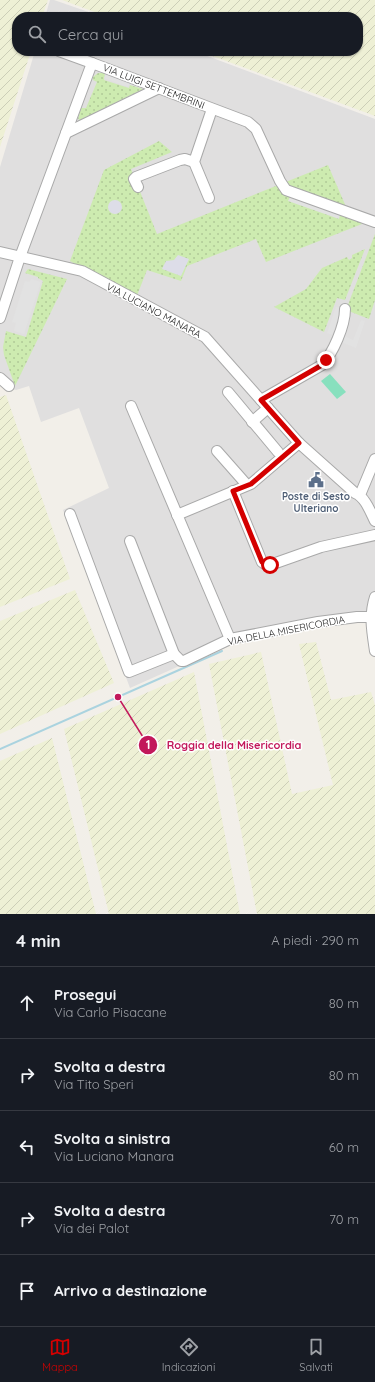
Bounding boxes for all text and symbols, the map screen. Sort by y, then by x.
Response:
search box [12,12,363,56]
icon: search [26,23,48,45]
text: Cerca qui [58,25,124,44]
street label: VIA LUIGI SETTEMBRINI [101,61,207,112]
street label: VIA LUCIANO MANARA [104,280,204,341]
route end [317,351,335,369]
public building icon: Poste di Sesto Ulteriano [307,471,325,489]
place label: Poste di Sesto Ulteriano [282,490,350,515]
route start [261,556,279,574]
street label: VIA DELLA MISERICORDIA [226,613,346,648]
callout: Roggia della Misericordia [138,733,309,756]
text: 1 [146,737,150,752]
text: Roggia della Misericordia [167,738,301,752]
text: 4 min [16,930,61,951]
text: A piedi · 290 m [271,932,359,948]
text: Prosegui [54,985,116,1004]
icon: ahead [16,992,38,1014]
text: 80 m [329,995,359,1011]
text: Via Carlo Pisacane [54,1004,167,1020]
text: Svolta a destra [54,1057,165,1076]
icon: right [16,1064,38,1086]
text: 80 m [329,1067,359,1083]
text: Via Tito Speri [54,1076,134,1092]
text: Svolta a sinistra [54,1129,170,1148]
icon: left [16,1136,38,1158]
text: 60 m [329,1139,359,1155]
text: Via Luciano Manara [54,1148,174,1164]
text: Svolta a destra [54,1201,165,1220]
icon: right [16,1208,38,1230]
text: 70 m [329,1211,359,1227]
text: Via dei Palot [54,1220,129,1236]
icon: arrive [16,1280,38,1302]
text: Arrivo a destinazione [54,1281,207,1300]
tab: Mappa [42,1336,78,1374]
tab: Indicazioni [162,1336,215,1374]
tab: Salvati [299,1336,333,1374]

